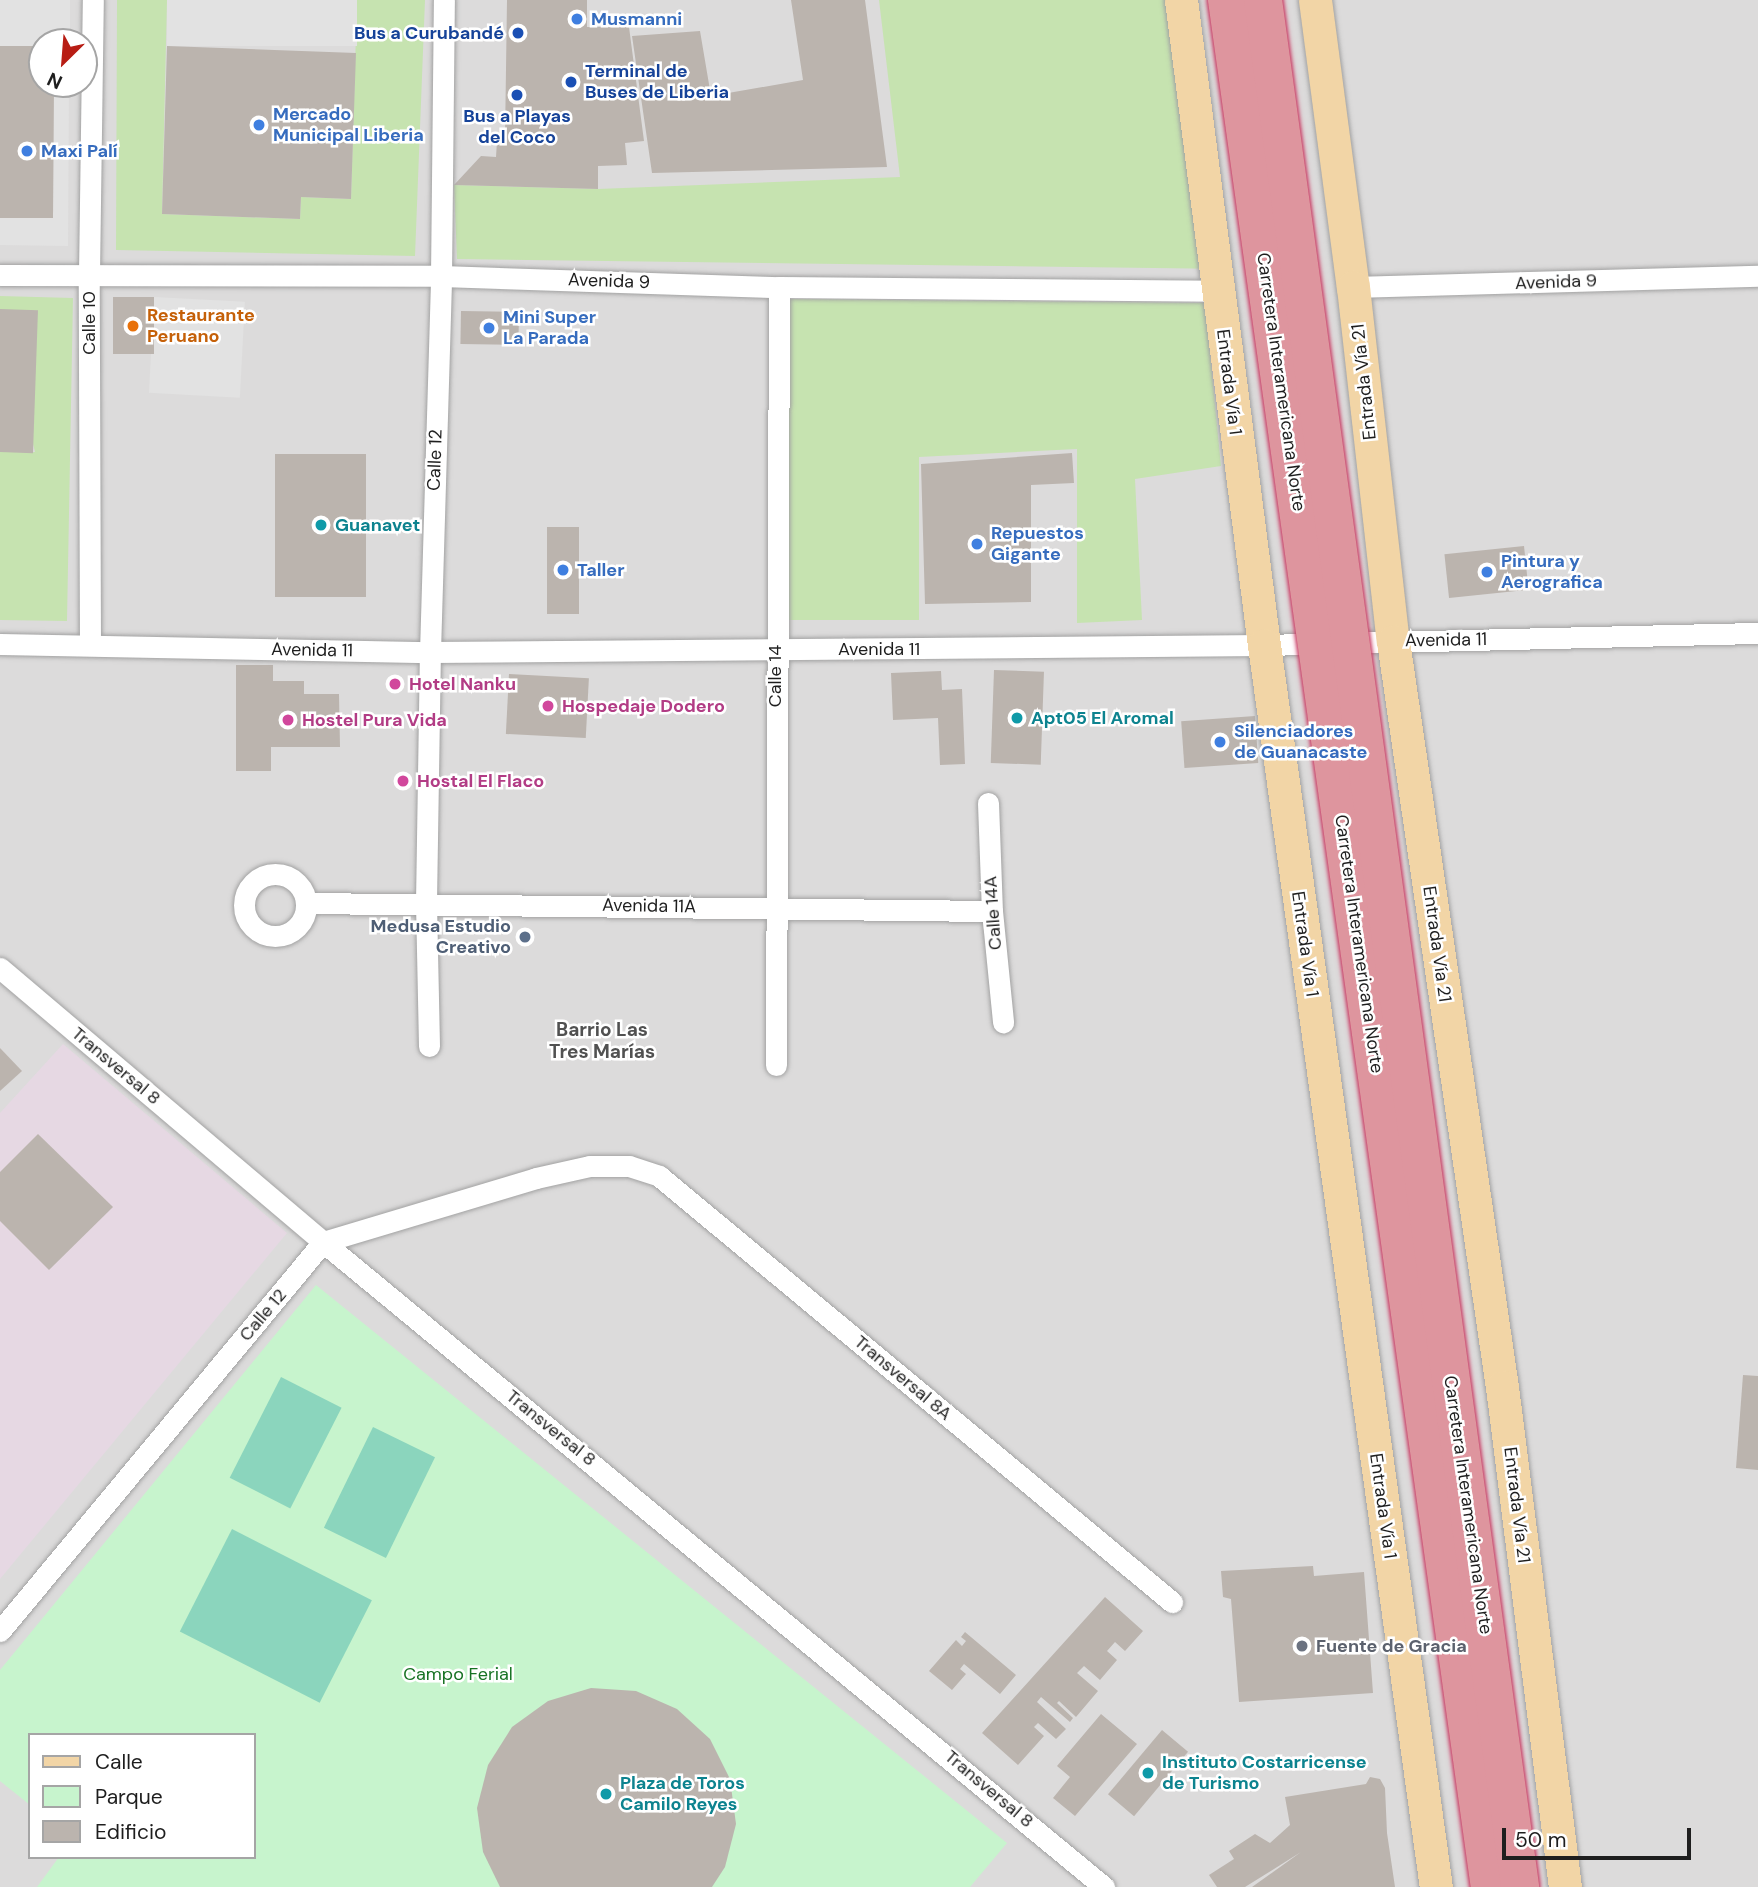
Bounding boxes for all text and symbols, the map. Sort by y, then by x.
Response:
place label: Musmanni [591,8,682,30]
marker: Musmanni [569,11,585,27]
place label: Bus a Curubandé [354,22,504,44]
marker: Bus a Curubandé [510,25,526,41]
north arrow [28,28,98,98]
place label: Terminal de Buses de Liberia [585,61,729,104]
text: N [43,66,66,95]
marker: Terminal de Buses de Liberia [563,74,579,90]
marker: Bus a Playas del Coco [509,87,525,103]
place label: Mercado Municipal Liberia [273,104,424,146]
place label: Bus a Playas del Coco [463,106,571,148]
marker: Mercado Municipal Liberia [251,117,267,133]
place label: Maxi Palí [41,140,118,162]
marker: Maxi Palí [19,143,35,159]
street label: Carretera Interamericana Norte [1252,251,1310,513]
street label: Avenida 9 [568,269,650,293]
street label: Avenida 9 [1515,270,1597,294]
street label: Calle 10 [78,291,100,355]
place label: Restaurante Peruano [147,305,255,348]
place label: Mini Super La Parada [503,307,596,350]
marker: Restaurante Peruano [125,318,141,334]
marker: Mini Super La Parada [481,320,497,336]
street label: Entrada Vía 21 [1347,323,1381,441]
street label: Entrada Vía 1 [1212,328,1246,436]
street label: Calle 12 [423,429,447,491]
place label: Guanavet [335,514,420,536]
marker: Guanavet [313,517,329,533]
place label: Repuestos Gigante [991,523,1084,566]
marker: Repuestos Gigante [969,536,985,552]
place label: Pintura y Aerografica [1501,551,1603,594]
place label: Taller [577,559,625,581]
marker: Taller [555,562,571,578]
marker: Pintura y Aerografica [1479,564,1495,580]
street label: Avenida 11 [1405,628,1487,652]
street label: Avenida 11 [271,638,353,662]
street label: Avenida 11 [838,638,920,660]
street label: Calle 14 [764,645,786,707]
place label: Hotel Nanku [409,673,516,695]
marker: Hotel Nanku [387,676,403,692]
place label: Hospedaje Dodero [562,695,725,717]
marker: Hospedaje Dodero [540,698,556,714]
place label: Apt05 El Aromal [1031,707,1174,729]
place label: Hostel Pura Vida [302,709,447,731]
marker: Apt05 El Aromal [1009,710,1025,726]
marker: Hostel Pura Vida [280,712,296,728]
place label: Silenciadores de Guanacaste [1234,721,1367,764]
marker: Silenciadores de Guanacaste [1212,734,1228,750]
place label: Hostal El Flaco [417,770,544,792]
marker: Hostal El Flaco [395,773,411,789]
street label: Carretera Interamericana Norte [1330,813,1388,1075]
street label: Calle 14A [980,875,1006,951]
street label: Entrada Vía 21 [1418,885,1456,1003]
street label: Entrada Vía 1 [1287,890,1323,998]
street label: Avenida 11A [602,894,696,918]
place label: Medusa Estudio Creativo [371,916,511,958]
marker: Medusa Estudio Creativo [517,929,533,945]
district label: Barrio Las Tres Marías [549,1019,655,1063]
street label: Transversal 8 [67,1023,165,1109]
street label: Calle 12 [235,1284,291,1346]
street label: Transversal 8A [850,1331,956,1425]
street label: Carretera Interamericana Norte [1439,1374,1497,1636]
street label: Transversal 8 [502,1385,600,1471]
street label: Entrada Vía 21 [1499,1446,1535,1564]
street label: Entrada Vía 1 [1365,1452,1401,1560]
place label: Fuente de Gracia [1316,1635,1467,1657]
marker: Fuente de Gracia [1294,1638,1310,1654]
park label: Campo Ferial [403,1663,513,1685]
legend [28,1733,256,1859]
street label: Transversal 8 [940,1746,1038,1832]
text: Calle [95,1748,143,1776]
place label: Instituto Costarricense de Turismo [1162,1752,1367,1795]
marker: Instituto Costarricense de Turismo [1140,1765,1156,1781]
place label: Plaza de Toros Camilo Reyes [620,1773,745,1816]
text: Parque [95,1783,163,1811]
marker: Plaza de Toros Camilo Reyes [598,1786,614,1802]
scale bar [1506,1814,1695,1858]
text: Edificio [95,1818,166,1846]
text: 50 m [1515,1826,1566,1854]

